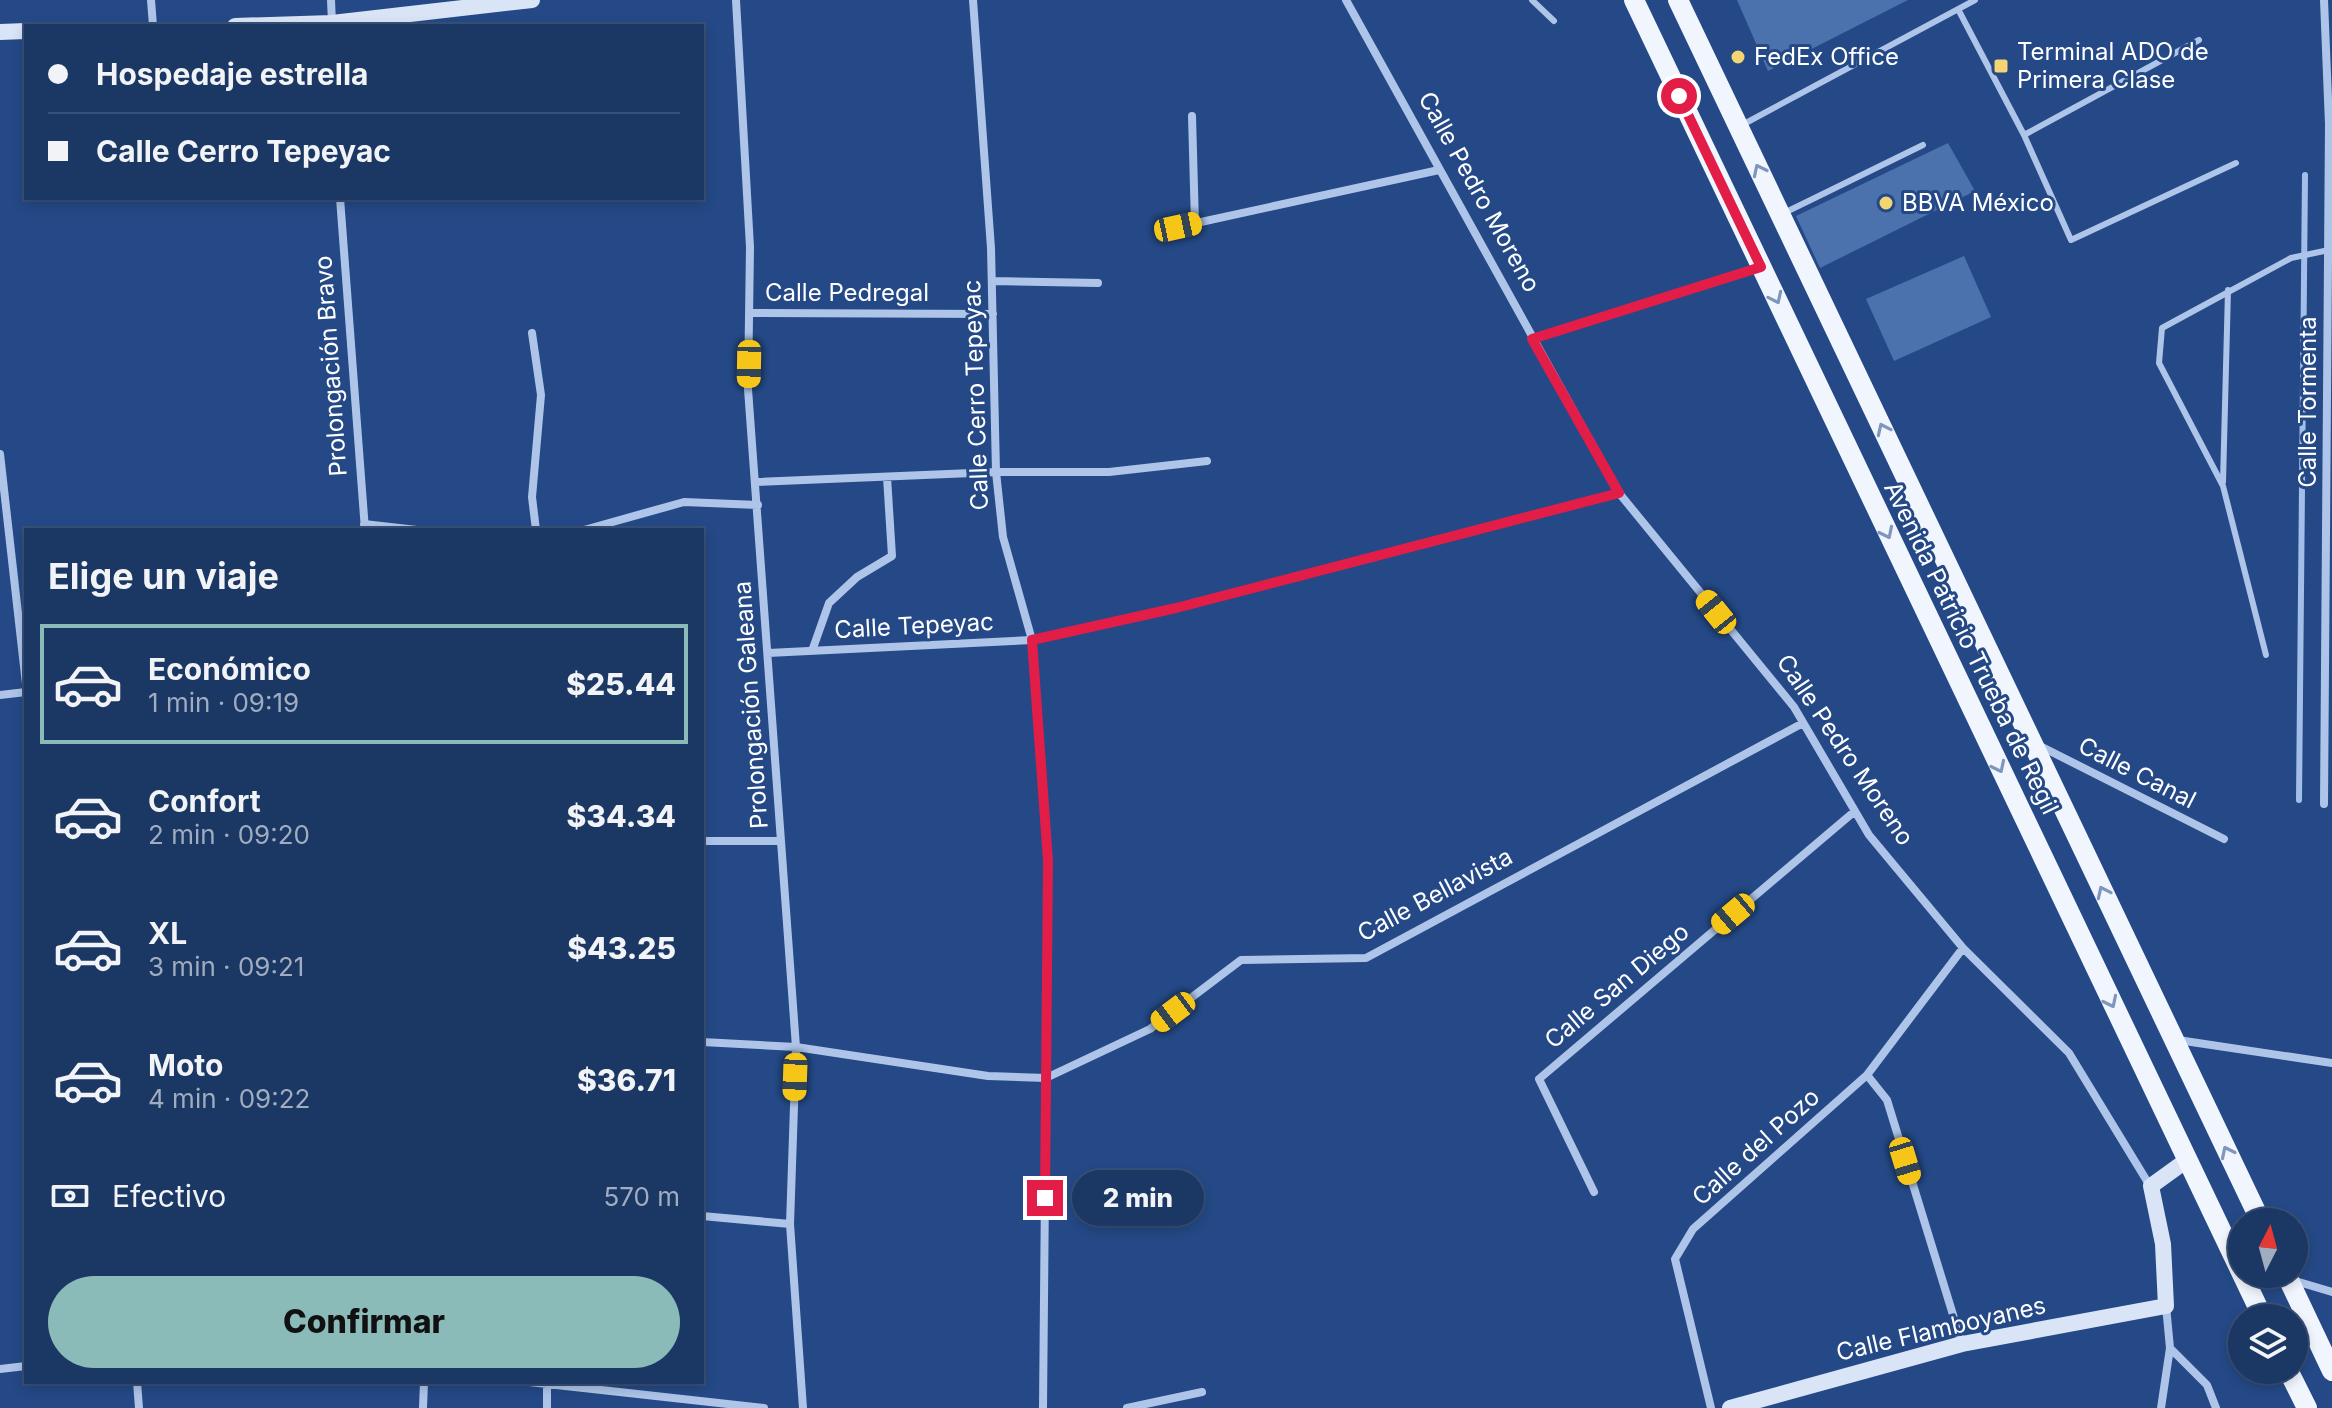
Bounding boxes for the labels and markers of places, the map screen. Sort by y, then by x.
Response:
place label: Terminal ADO de Primera Clase [2017,37,2209,94]
place label: FedEx Office [1754,42,1899,71]
marker: FedEx Office [1729,48,1747,66]
marker: Terminal ADO de Primera Clase [1992,57,2010,75]
place label: BBVA México [1902,188,2054,217]
marker: BBVA México [1877,194,1895,212]

